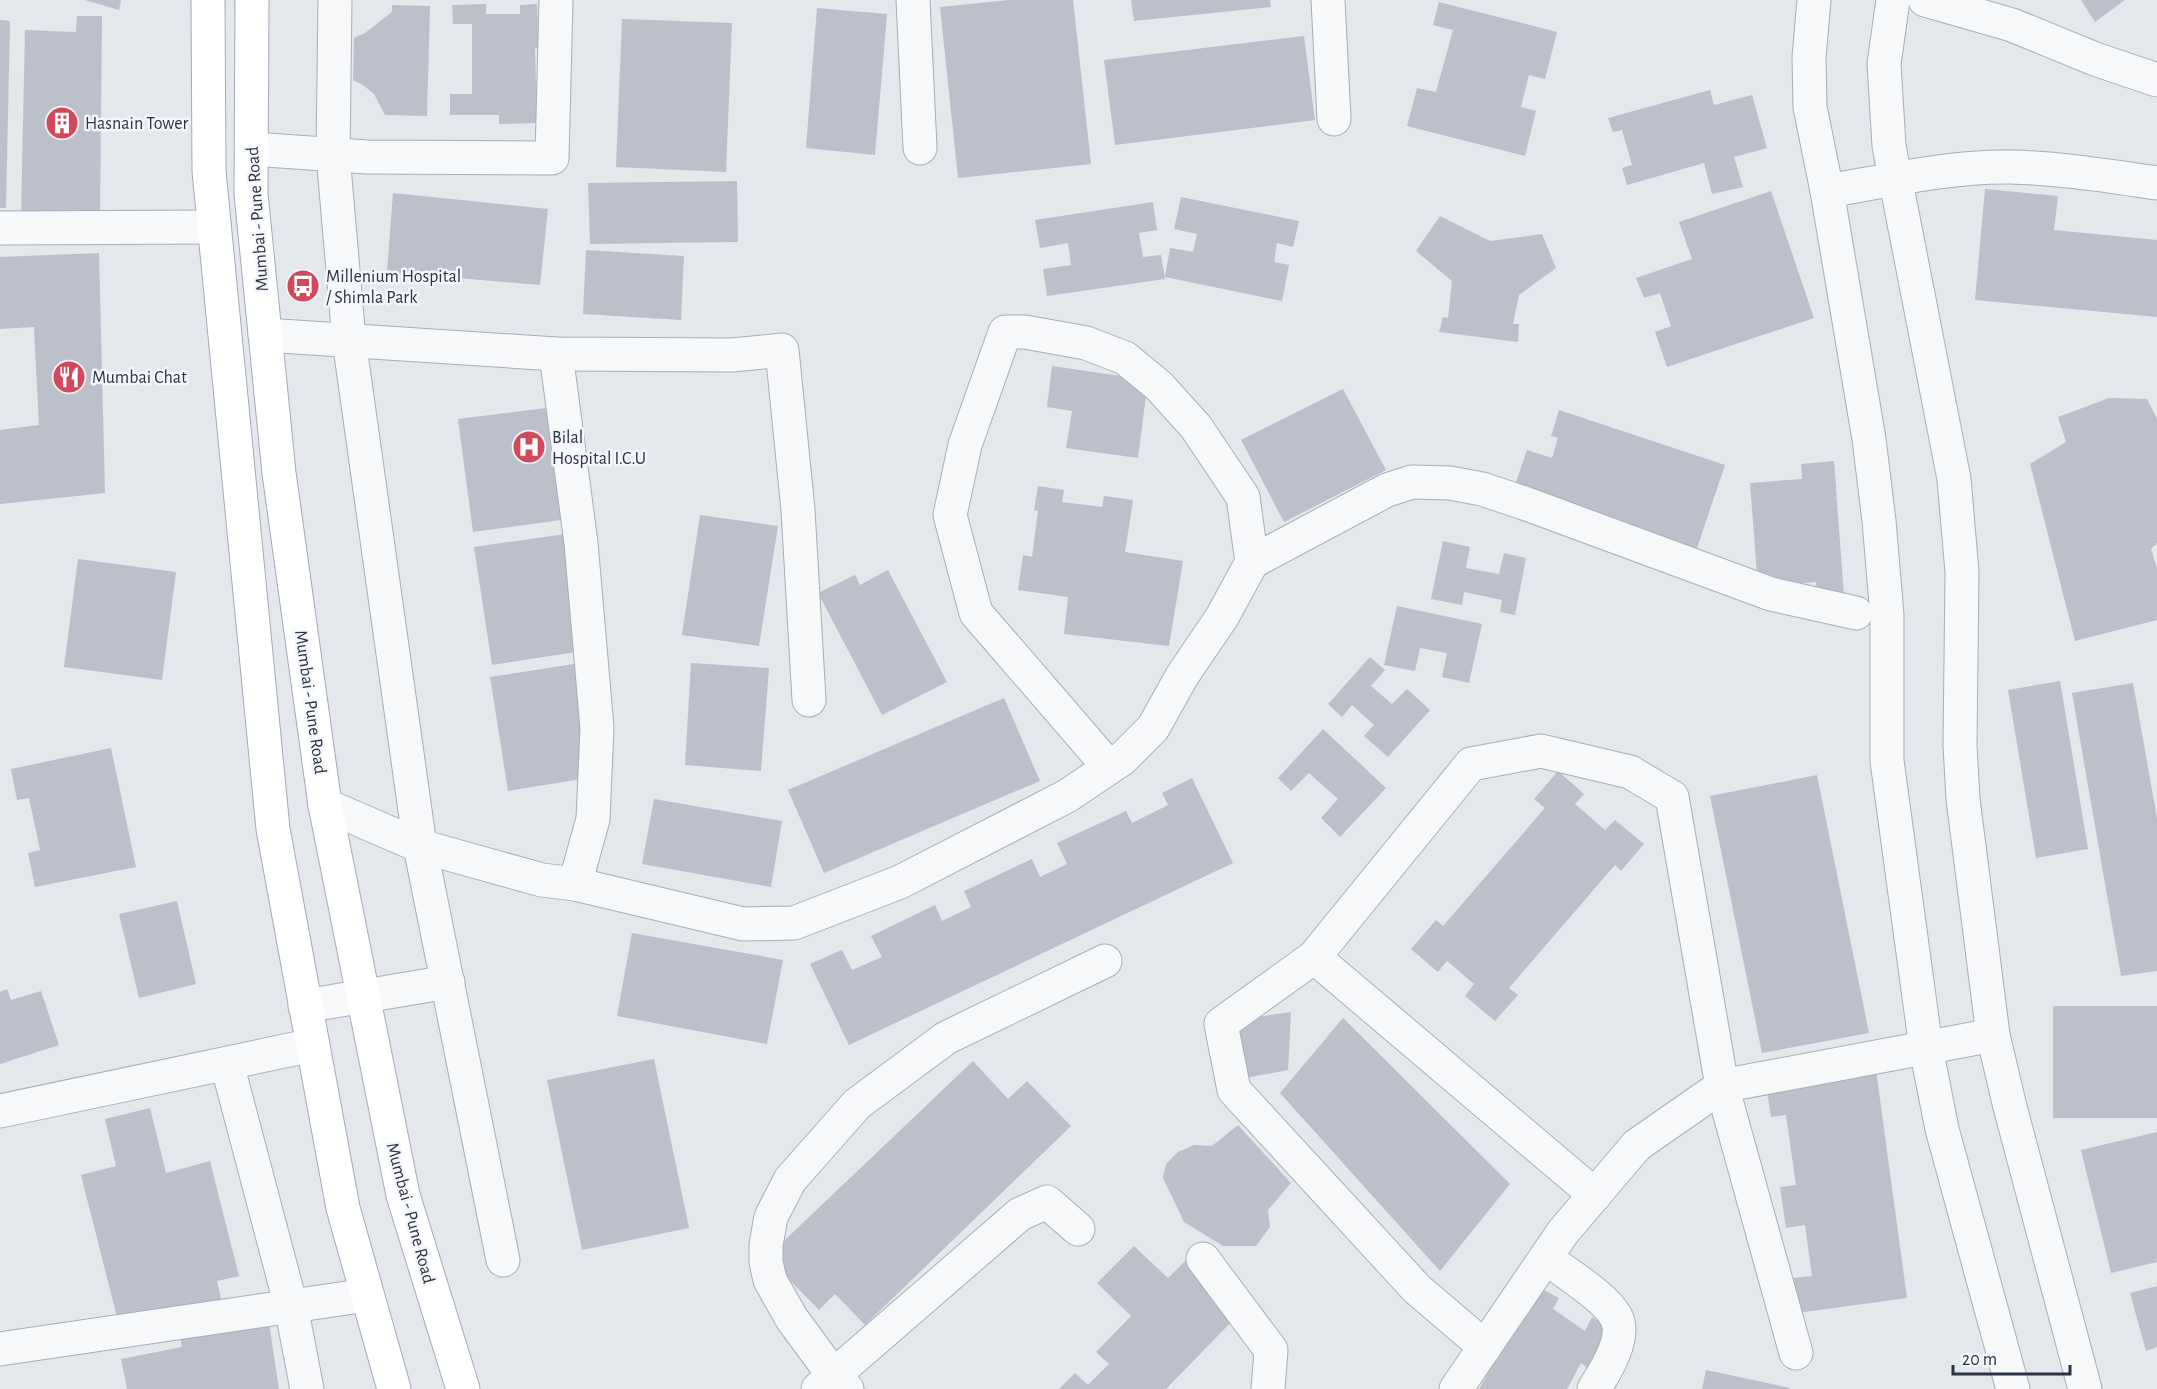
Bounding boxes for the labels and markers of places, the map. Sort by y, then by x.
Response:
building icon: Hasnain Tower [44,105,80,141]
place label: Hasnain Tower [85,115,189,133]
bus stop icon: Millenium Hospital / Shimla Park [285,268,321,304]
place label: Millenium Hospital / Shimla Park [326,268,461,307]
restaurant icon: Mumbai Chat [51,359,87,395]
place label: Mumbai Chat [92,369,187,387]
hospital icon: Bilal Hospital I.C.U [511,429,547,465]
place label: Bilal Hospital I.C.U [552,429,646,468]

